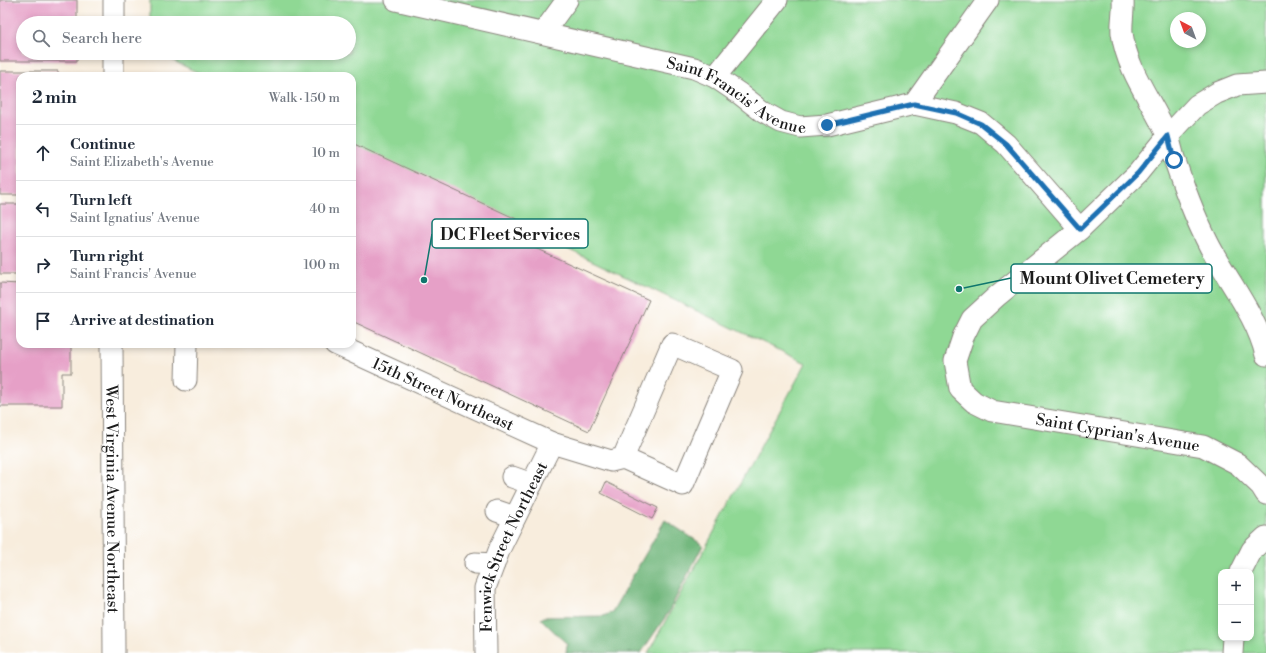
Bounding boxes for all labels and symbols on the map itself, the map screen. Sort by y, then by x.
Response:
north arrow [1170,12,1206,48]
street label: Saint Francis' Avenue [665,53,807,138]
route end [818,116,836,134]
route start [1165,151,1183,169]
callout: DC Fleet Services [432,219,588,248]
text: DC Fleet Services [440,224,580,246]
callout: Mount Olivet Cemetery [1011,264,1212,293]
text: Mount Olivet Cemetery [1019,268,1205,290]
street label: 15th Street Northeast [369,353,517,435]
street label: West Virginia Avenue Northeast [101,384,123,614]
street label: Saint Cyprian's Avenue [1034,409,1201,456]
street label: Fenwick Street Northeast [476,458,552,632]

